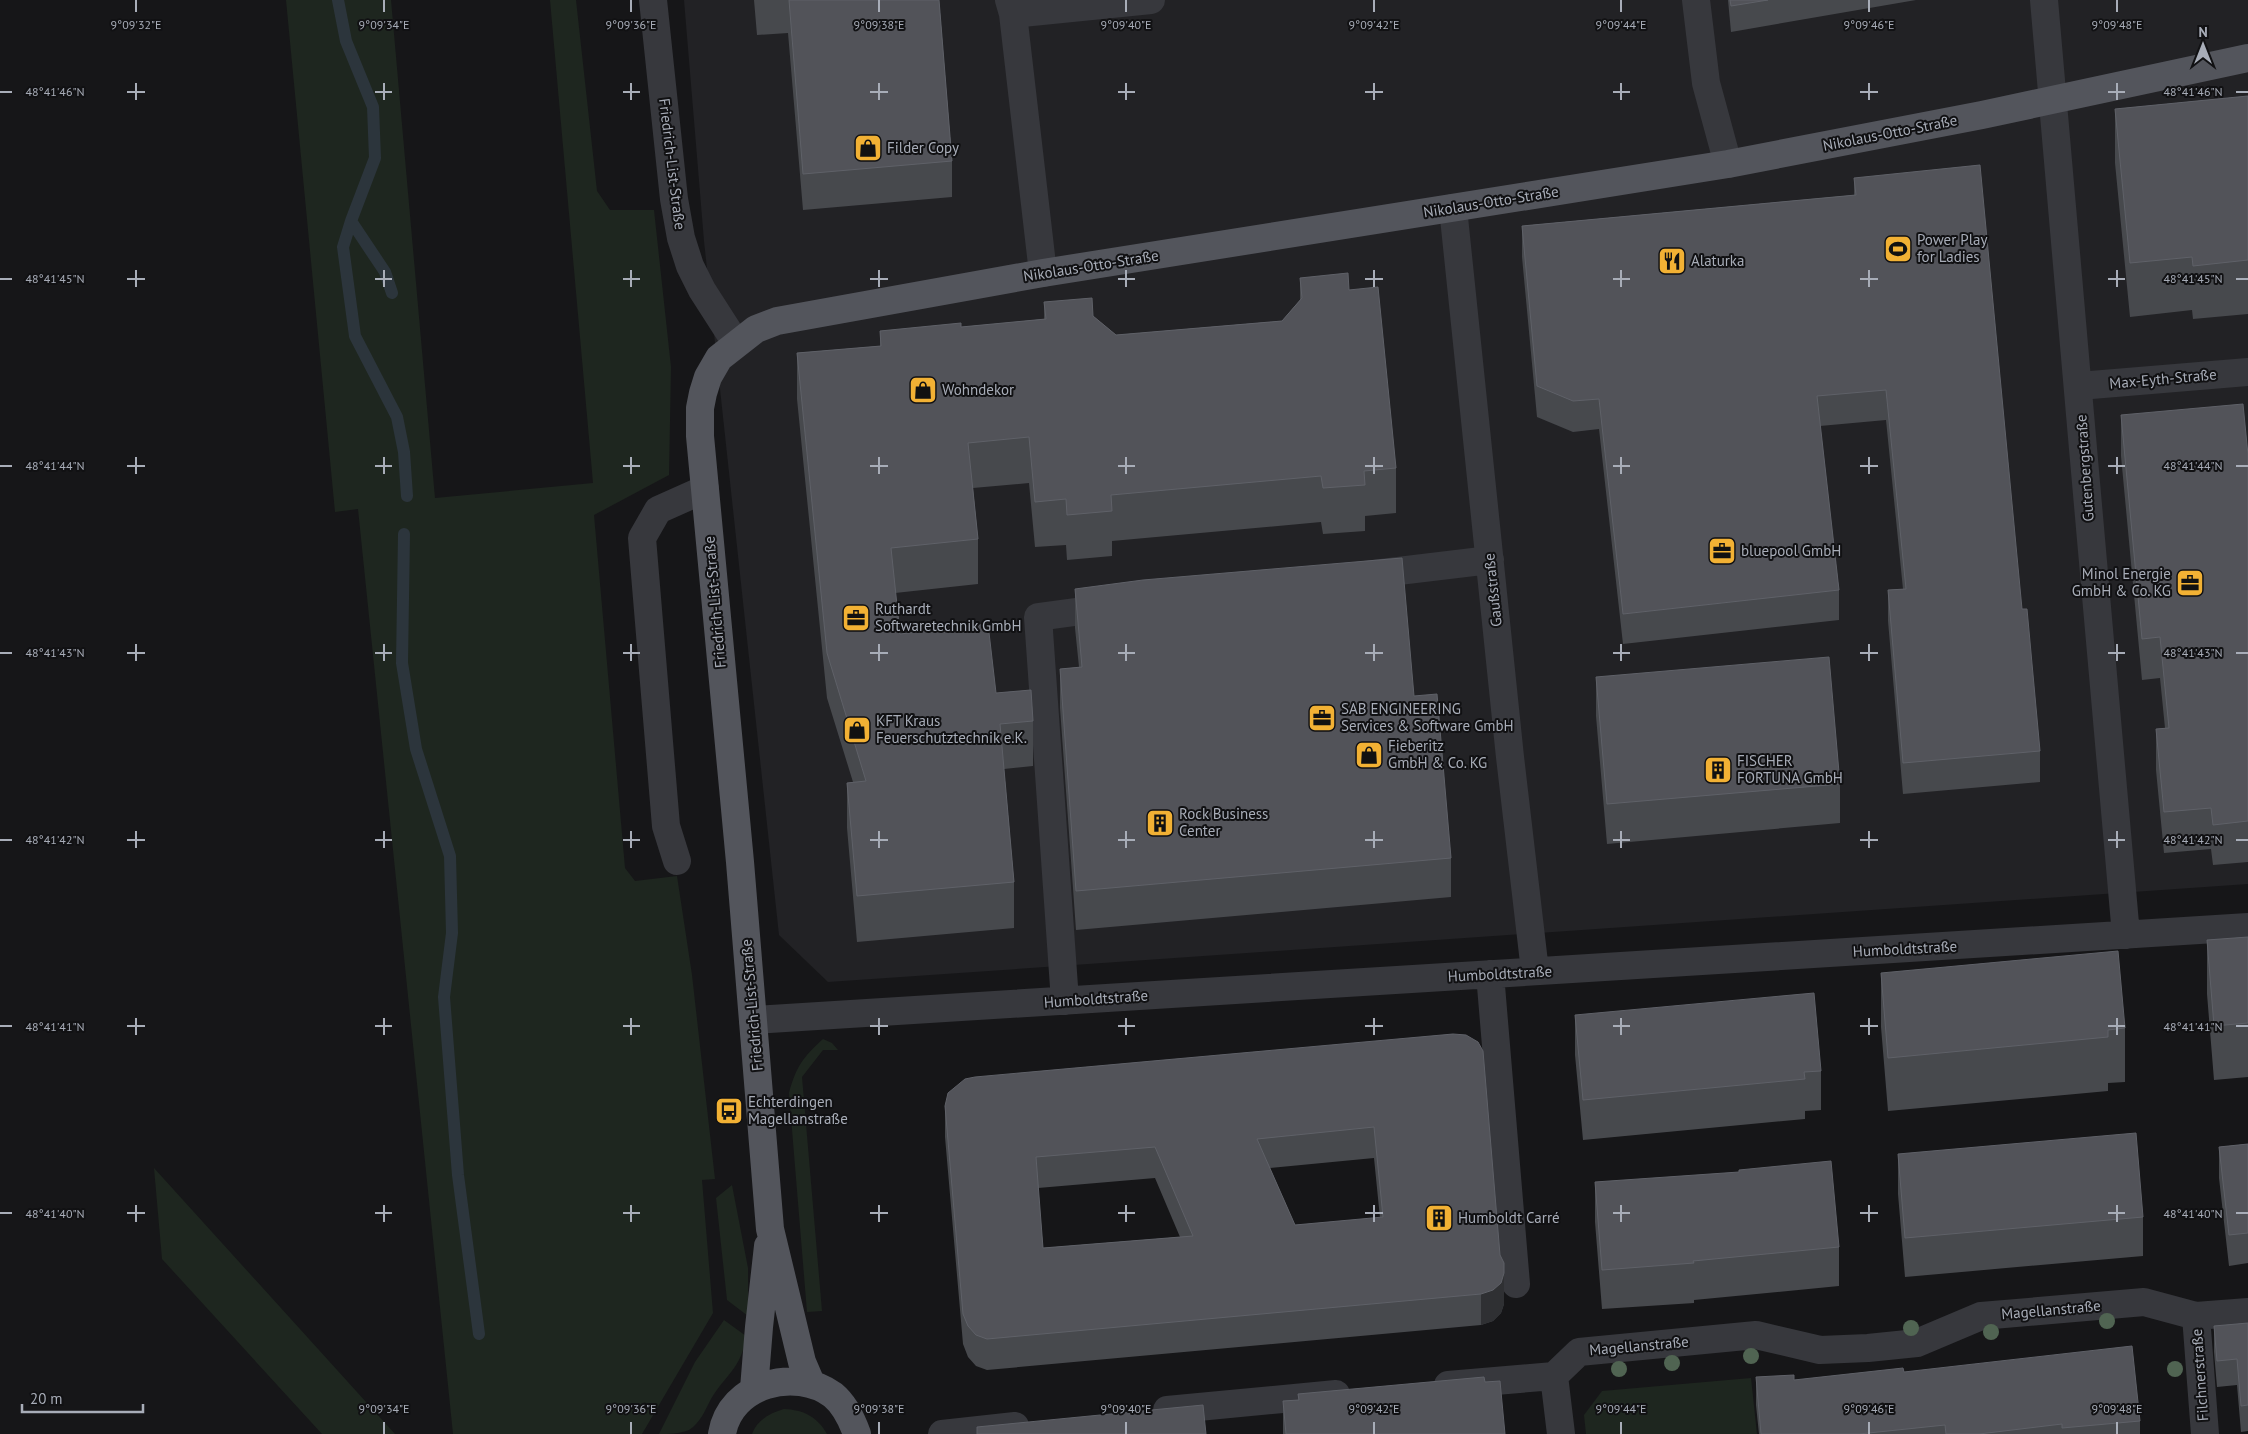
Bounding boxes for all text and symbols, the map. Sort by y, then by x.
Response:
text: 9°09'32"E [111,17,161,32]
text: 9°09'34"E [359,17,409,32]
text: 9°09'36"E [606,17,656,32]
text: 9°09'38"E [854,17,904,32]
text: 9°09'40"E [1101,17,1151,32]
text: 9°09'42"E [1349,17,1399,32]
text: 9°09'44"E [1596,17,1646,32]
text: 9°09'46"E [1844,17,1894,32]
text: 9°09'48"E [2092,17,2142,32]
north arrow [2178,20,2228,70]
text: N [2198,23,2208,41]
text: 48°41'46"N [25,84,85,99]
text: 48°41'46"N [2163,84,2223,99]
street label: Friedrich-List-Straße [655,97,690,231]
street label: Nikolaus-Otto-Straße [1821,110,1959,155]
shop icon: Filder Copy [853,133,883,163]
place label: Filder Copy [887,138,959,157]
street label: Nikolaus-Otto-Straße [1422,181,1560,222]
place label: Power Play for Ladies [1917,230,1988,266]
sports icon: Power Play for Ladies [1883,234,1913,264]
street label: Nikolaus-Otto-Straße [1022,245,1160,286]
restaurant icon: Alaturka [1657,246,1687,276]
place label: Alaturka [1691,251,1745,270]
text: 48°41'45"N [25,271,85,286]
text: 48°41'45"N [2163,271,2223,286]
street label: Max-Eyth-Straße [2109,364,2217,393]
shop icon: Wohndekor [908,375,938,405]
place label: Wohndekor [942,380,1014,399]
street label: Gutenbergstraße [2071,414,2098,522]
text: 48°41'44"N [25,458,85,473]
text: 48°41'44"N [2163,458,2223,473]
street label: Friedrich-List-Straße [699,535,730,669]
office icon: bluepool GmbH [1707,536,1737,566]
place label: bluepool GmbH [1741,541,1841,560]
street label: Gaußstraße [1479,552,1506,628]
place label: Minol Energie GmbH & Co. KG [2072,564,2171,600]
office icon: Minol Energie GmbH & Co. KG [2175,568,2205,598]
place label: Ruthardt Softwaretechnik GmbH [875,599,1022,635]
office icon: Ruthardt Softwaretechnik GmbH [841,603,871,633]
text: 48°41'43"N [25,645,85,660]
text: 48°41'43"N [2163,645,2223,660]
place label: SAB ENGINEERING Services & Software GmbH [1341,699,1514,735]
office icon: SAB ENGINEERING Services & Software GmbH [1307,703,1337,733]
place label: KFT Kraus Feuerschutztechnik e.K. [876,711,1027,747]
shop icon: KFT Kraus Feuerschutztechnik e.K. [842,715,872,745]
place label: Fieberitz GmbH & Co. KG [1388,736,1487,772]
shop icon: Fieberitz GmbH & Co. KG [1354,740,1384,770]
place label: FISCHER FORTUNA GmbH [1737,751,1843,787]
building icon: FISCHER FORTUNA GmbH [1703,755,1733,785]
place label: Rock Business Center [1179,804,1268,840]
building icon: Rock Business Center [1145,808,1175,838]
text: 48°41'42"N [25,832,85,847]
text: 48°41'42"N [2163,832,2223,847]
street label: Humboldtstraße [1852,936,1958,961]
street label: Friedrich-List-Straße [736,938,767,1072]
street label: Humboldtstraße [1447,961,1553,986]
street label: Humboldtstraße [1043,985,1149,1012]
text: 48°41'41"N [25,1019,85,1034]
text: 48°41'41"N [2163,1019,2223,1034]
place label: Echterdingen Magellanstraße [748,1092,848,1128]
bus stop icon: Echterdingen Magellanstraße [714,1096,744,1126]
building icon: Humboldt Carré [1424,1203,1454,1233]
text: 48°41'40"N [25,1206,85,1221]
text: 48°41'40"N [2163,1206,2223,1221]
place label: Humboldt Carré [1458,1208,1560,1227]
street label: Magellanstraße [2000,1296,2102,1323]
street label: Filchnerstraße [2187,1328,2212,1422]
street label: Magellanstraße [1588,1332,1690,1359]
scale bar [22,1382,144,1414]
text: 20 m [30,1389,63,1408]
text: 9°09'34"E [359,1401,409,1416]
text: 9°09'36"E [606,1401,656,1416]
text: 9°09'38"E [854,1401,904,1416]
text: 9°09'40"E [1101,1401,1151,1416]
text: 9°09'42"E [1349,1401,1399,1416]
text: 9°09'44"E [1596,1401,1646,1416]
text: 9°09'46"E [1844,1401,1894,1416]
text: 9°09'48"E [2092,1401,2142,1416]

